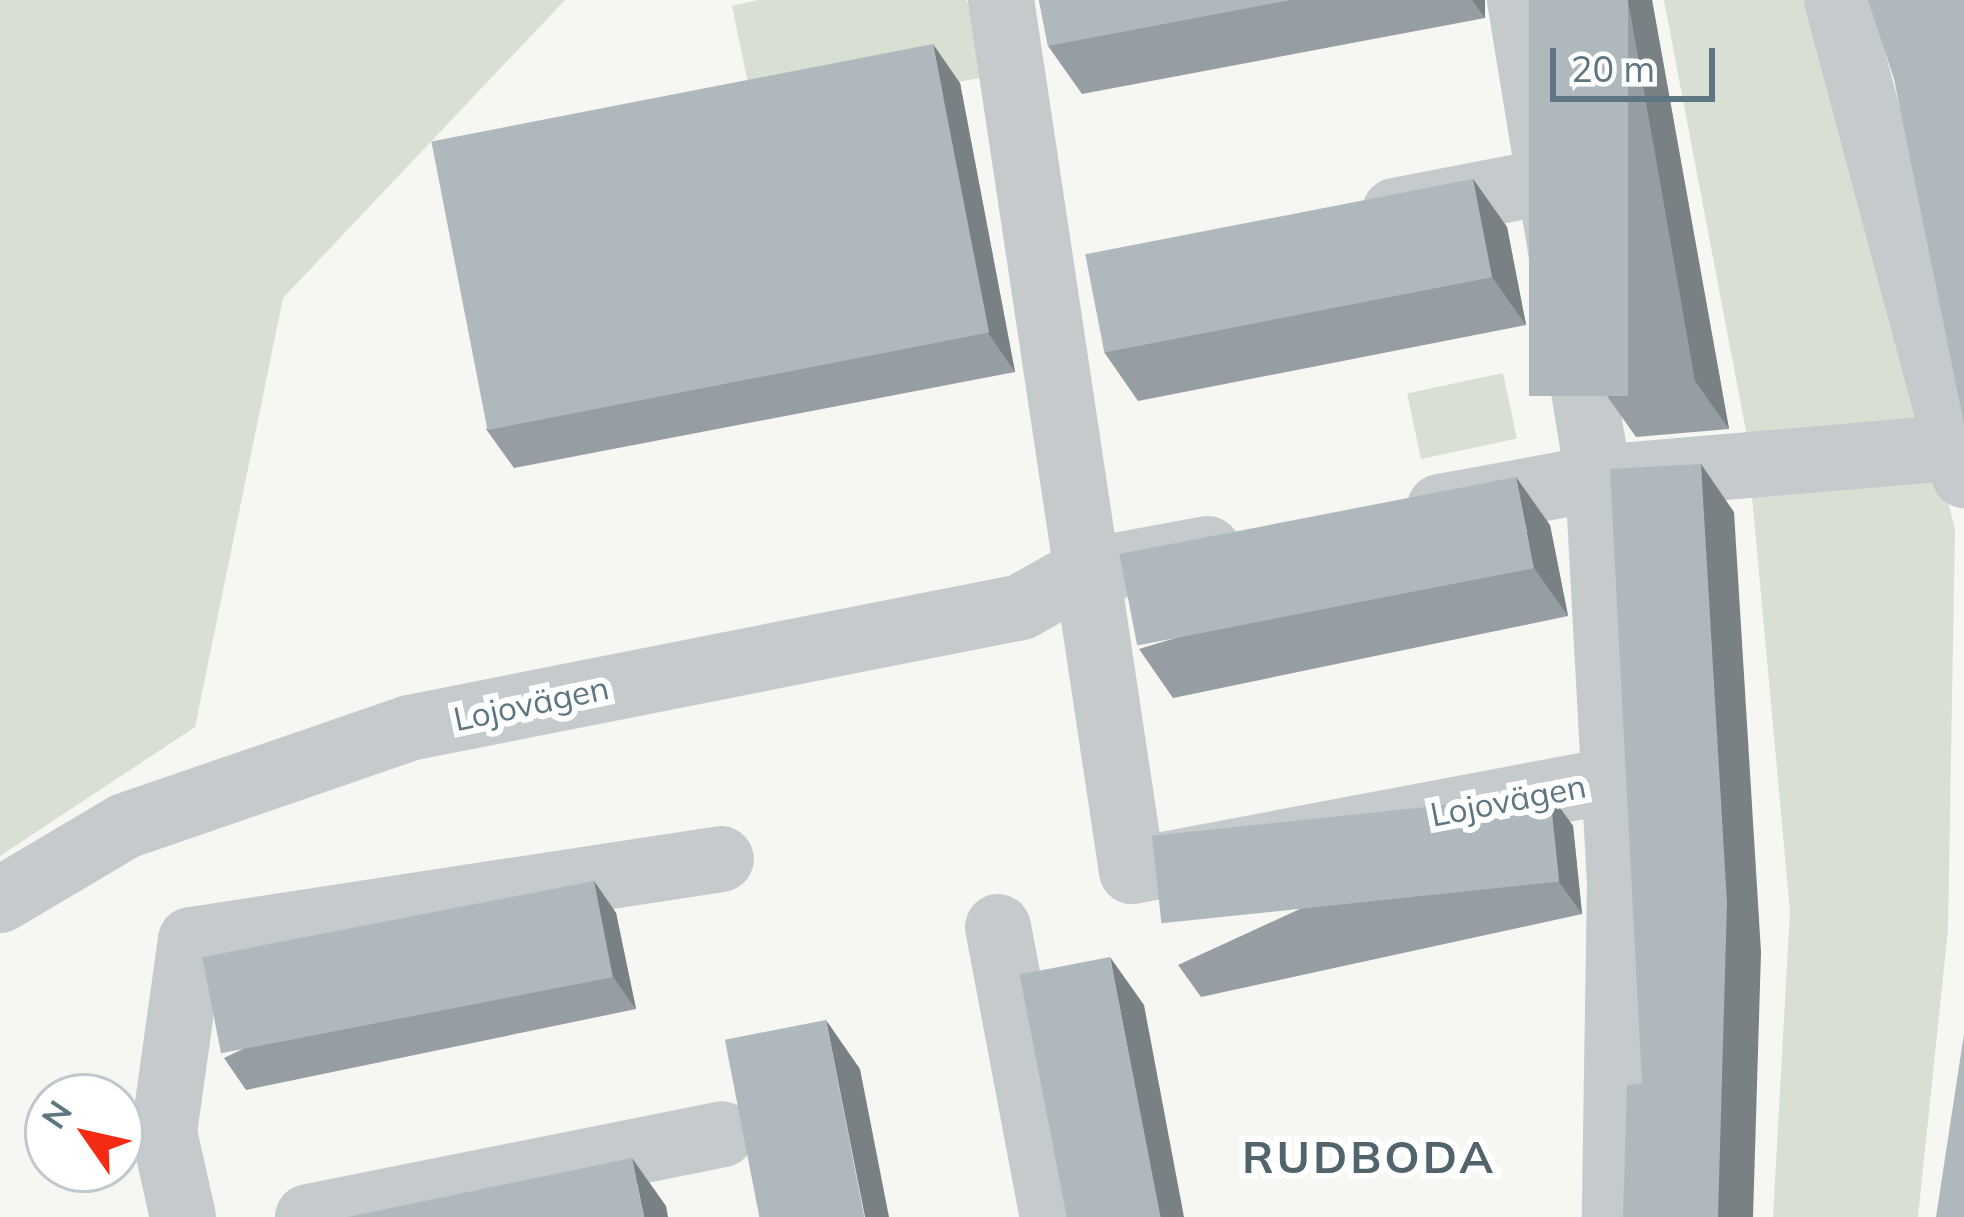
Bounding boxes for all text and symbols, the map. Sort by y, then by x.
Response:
scale bar [1556,24,1721,98]
text: 20 m [1571,46,1655,91]
street label: Lojovägen [450,667,612,739]
street label: Lojovägen [1427,766,1589,834]
north arrow [24,1073,144,1193]
text: N [32,1092,80,1136]
district label: RUDBODA [1242,1130,1496,1184]

